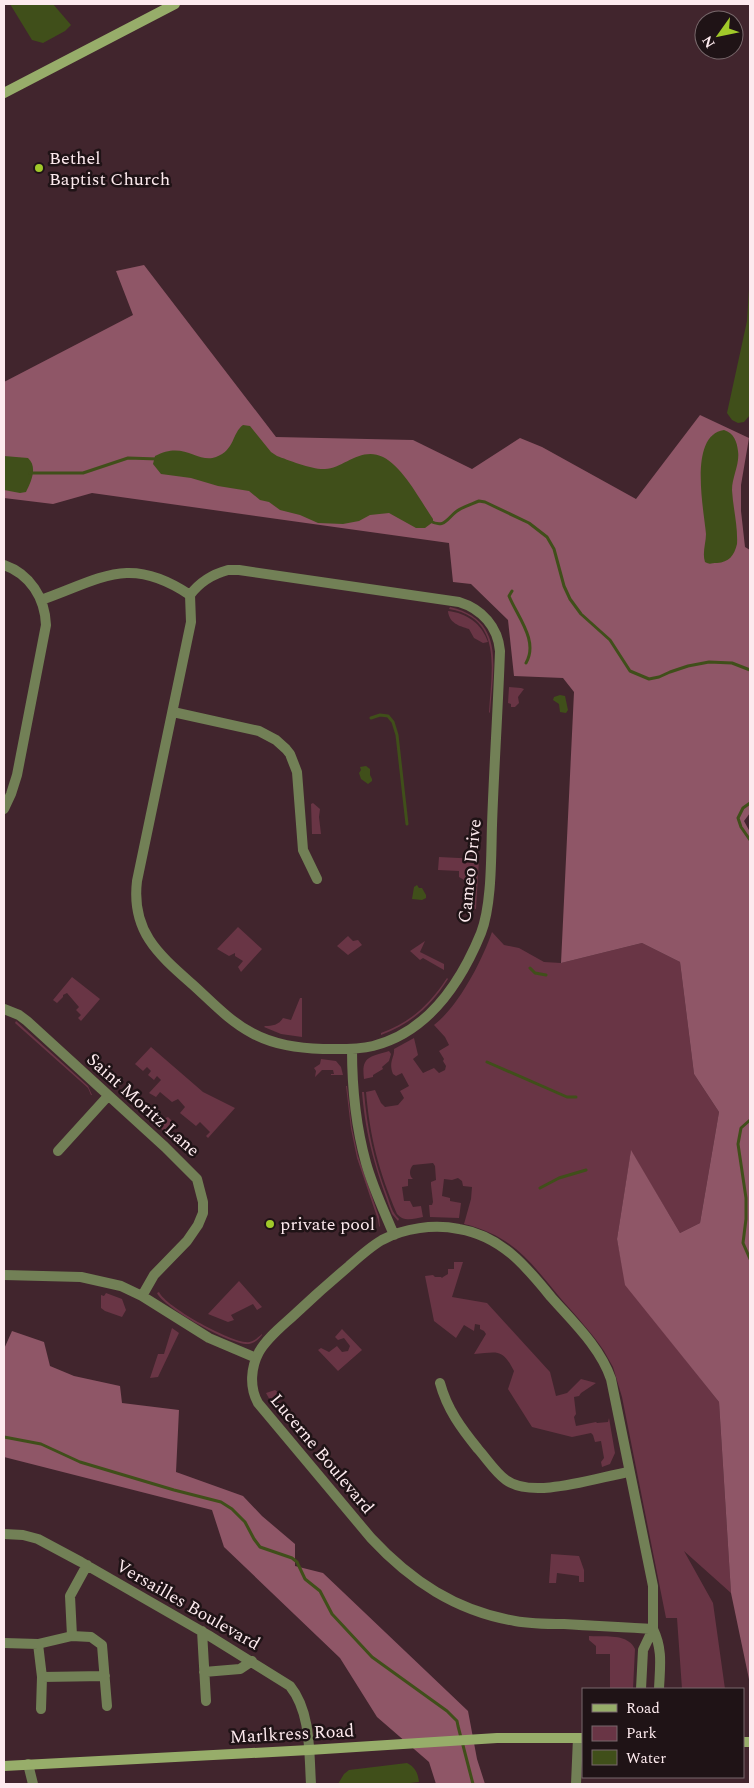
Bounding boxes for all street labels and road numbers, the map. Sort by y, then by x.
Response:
street label: Cameo Drive [451,818,489,924]
street label: Saint Moritz Lane [80,1047,206,1163]
street label: Lucerne Boulevard [263,1388,381,1520]
street label: Versailles Boulevard [111,1553,265,1657]
street label: Marlkress Road [229,1717,355,1751]

